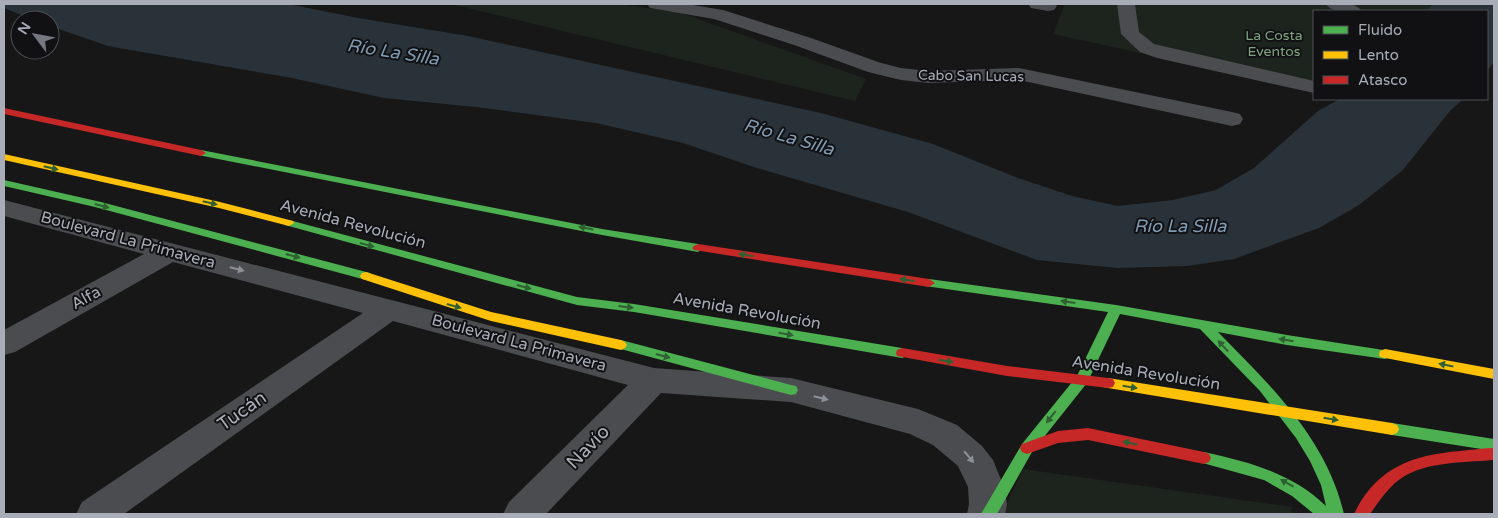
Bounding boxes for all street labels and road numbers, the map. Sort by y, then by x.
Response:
street label: Cabo San Lucas [918,67,1024,85]
street label: Avenida Revolución [278,195,428,253]
street label: Boulevard La Primavera [38,207,218,273]
street label: Alfa [68,282,104,314]
street label: Avenida Revolución [671,288,823,334]
street label: Boulevard La Primavera [429,310,609,376]
street label: Avenida Revolución [1070,351,1222,395]
street label: Tucán [213,386,271,436]
street label: Navío [562,421,614,473]

